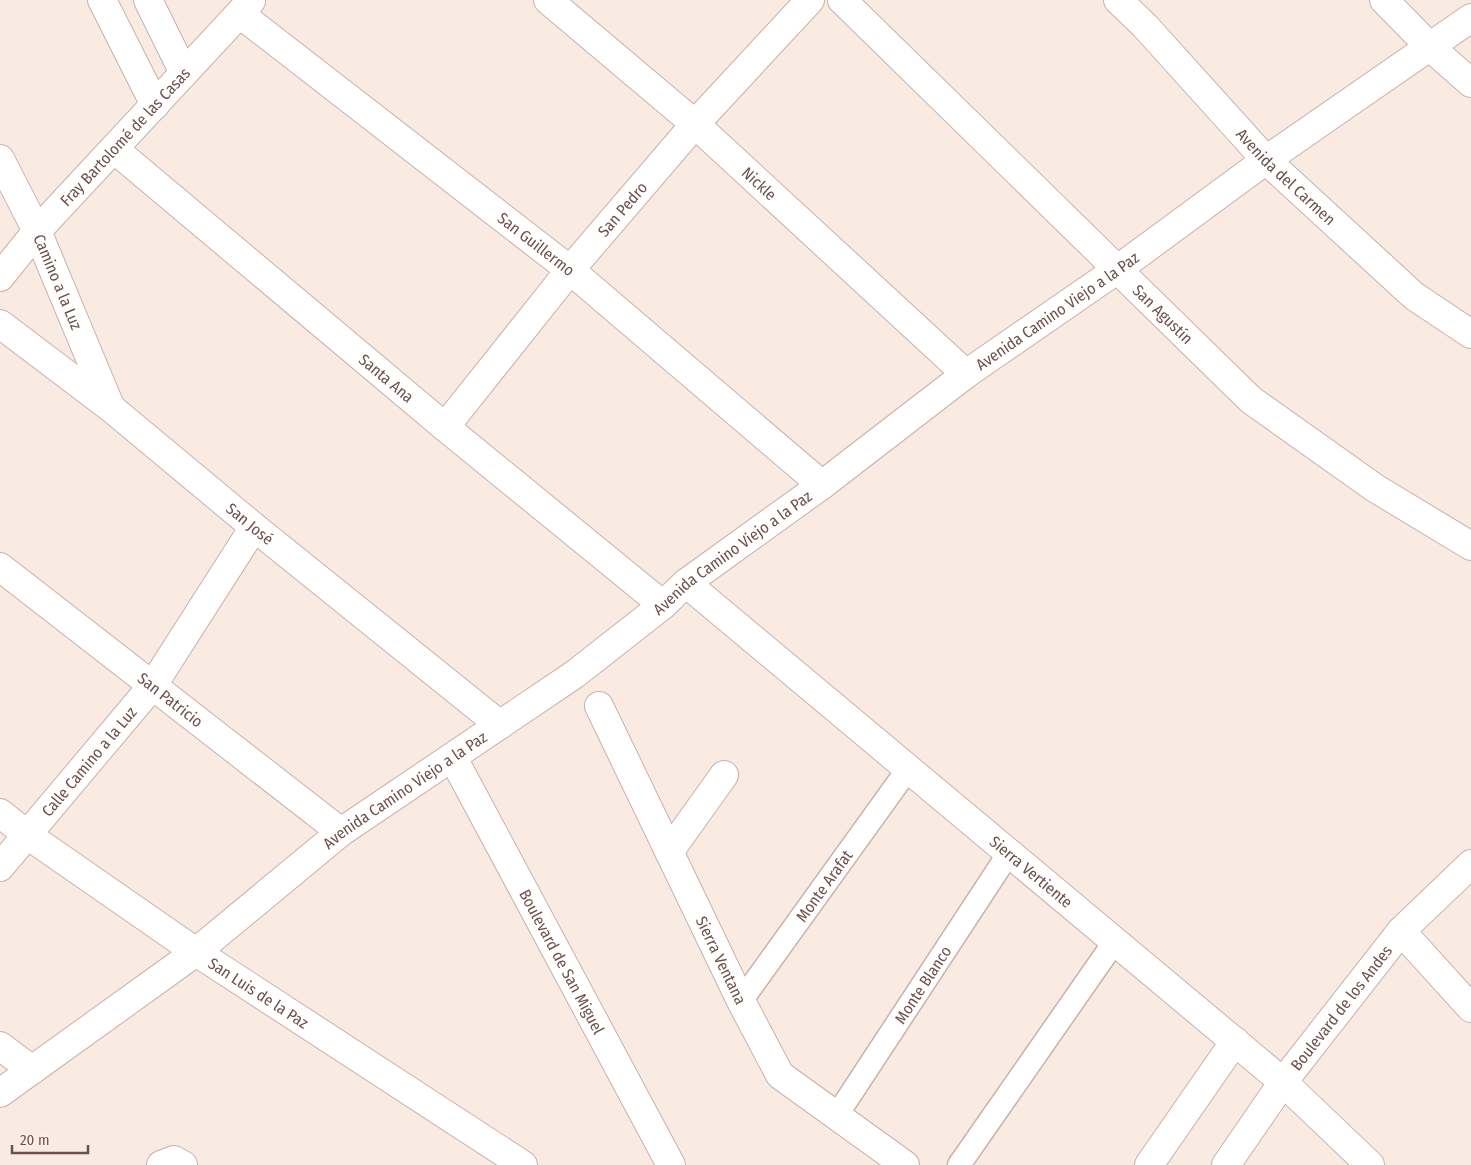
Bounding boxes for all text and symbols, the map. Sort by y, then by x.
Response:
street label: Fray Bartolomé de las Casas [56,64,194,210]
street label: Avenida del Carmen [1232,125,1339,229]
street label: Nickle [738,163,780,204]
street label: San Pedro [594,178,651,241]
street label: San Guillermo [494,208,578,280]
street label: Camino a la Luz [29,231,86,333]
street label: Avenida Camino Viejo a la Paz [972,248,1143,374]
street label: San Agustín [1129,281,1197,348]
street label: Santa Ana [355,350,418,407]
street label: Avenida Camino Viejo a la Paz [650,487,816,619]
street label: San José [222,499,277,549]
street label: San Patricio [134,669,207,731]
street label: Calle Camino a la Luz [38,703,141,820]
street label: Avenida Camino Viejo a la Paz [319,727,490,853]
street label: Sierra Vertiente [986,832,1076,912]
street label: Monte Arafat [792,846,857,926]
street label: Boulevard de San Miguel [515,886,608,1037]
street label: Sierra Ventana [692,913,750,1008]
street label: Monte Blanco [891,942,955,1027]
street label: Boulevard de los Andes [1287,942,1396,1074]
street label: San Luis de la Paz [205,954,312,1033]
scale bar [12,1122,89,1154]
text: 20 m [20,1131,50,1149]

